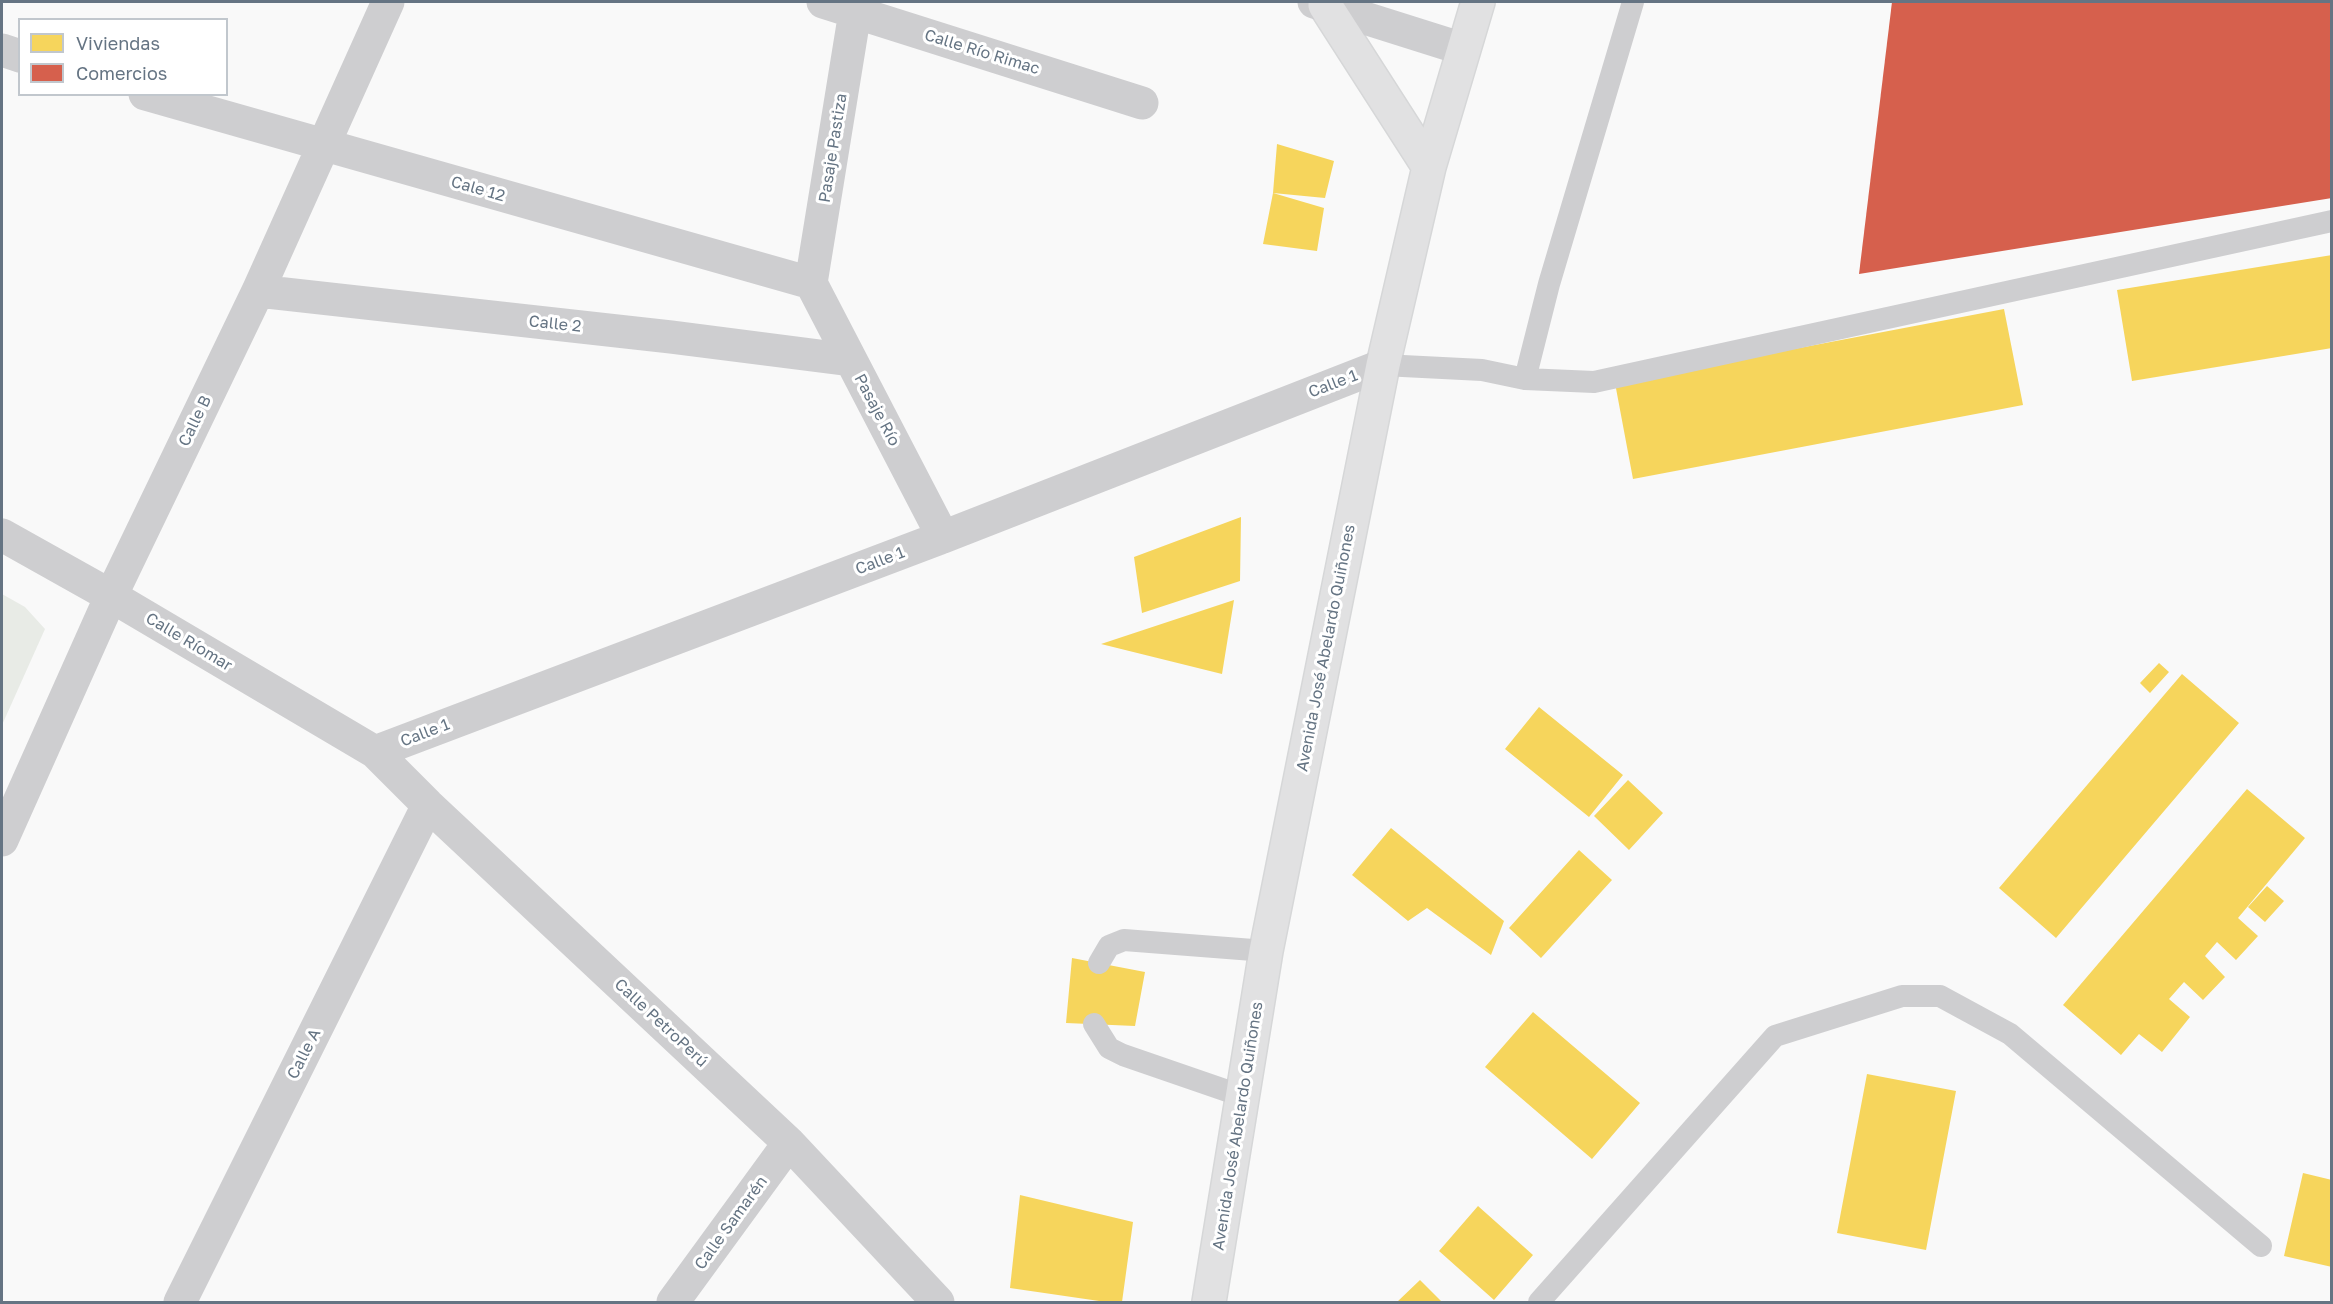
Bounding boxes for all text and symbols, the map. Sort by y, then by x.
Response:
legend [18,18,228,96]
street label: Calle Río Rimac [922,25,1042,79]
text: Viviendas [76,32,160,54]
text: Comercios [76,62,167,84]
street label: Pasaje Pastiza [815,92,851,204]
street label: Cale 12 [449,172,507,206]
street label: Calle 2 [528,312,582,336]
street label: Calle 1 [1306,366,1360,402]
street label: Pasaje Río [850,371,904,449]
street label: Calle B [175,393,215,449]
street label: Avenida José Abelardo Quiñones [1293,523,1359,773]
street label: Calle 1 [853,543,907,579]
street label: Calle Ríomar [142,609,236,675]
street label: Calle 1 [398,715,452,751]
street label: Calle PetroPerú [610,975,712,1071]
street label: Avenida José Abelardo Quiñones [1209,1000,1267,1252]
street label: Calle A [283,1026,325,1082]
street label: Calle Samarén [691,1172,771,1274]

